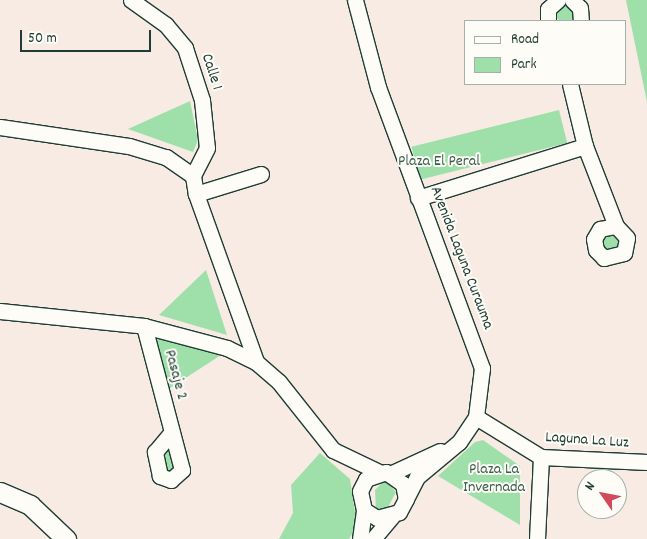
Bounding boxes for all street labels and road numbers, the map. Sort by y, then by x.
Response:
street label: Calle 1 [196,51,226,93]
street label: Avenida Laguna Curauma [425,184,497,332]
street label: Pasaje 2 [159,348,191,402]
street label: Laguna La Luz [545,429,629,453]

